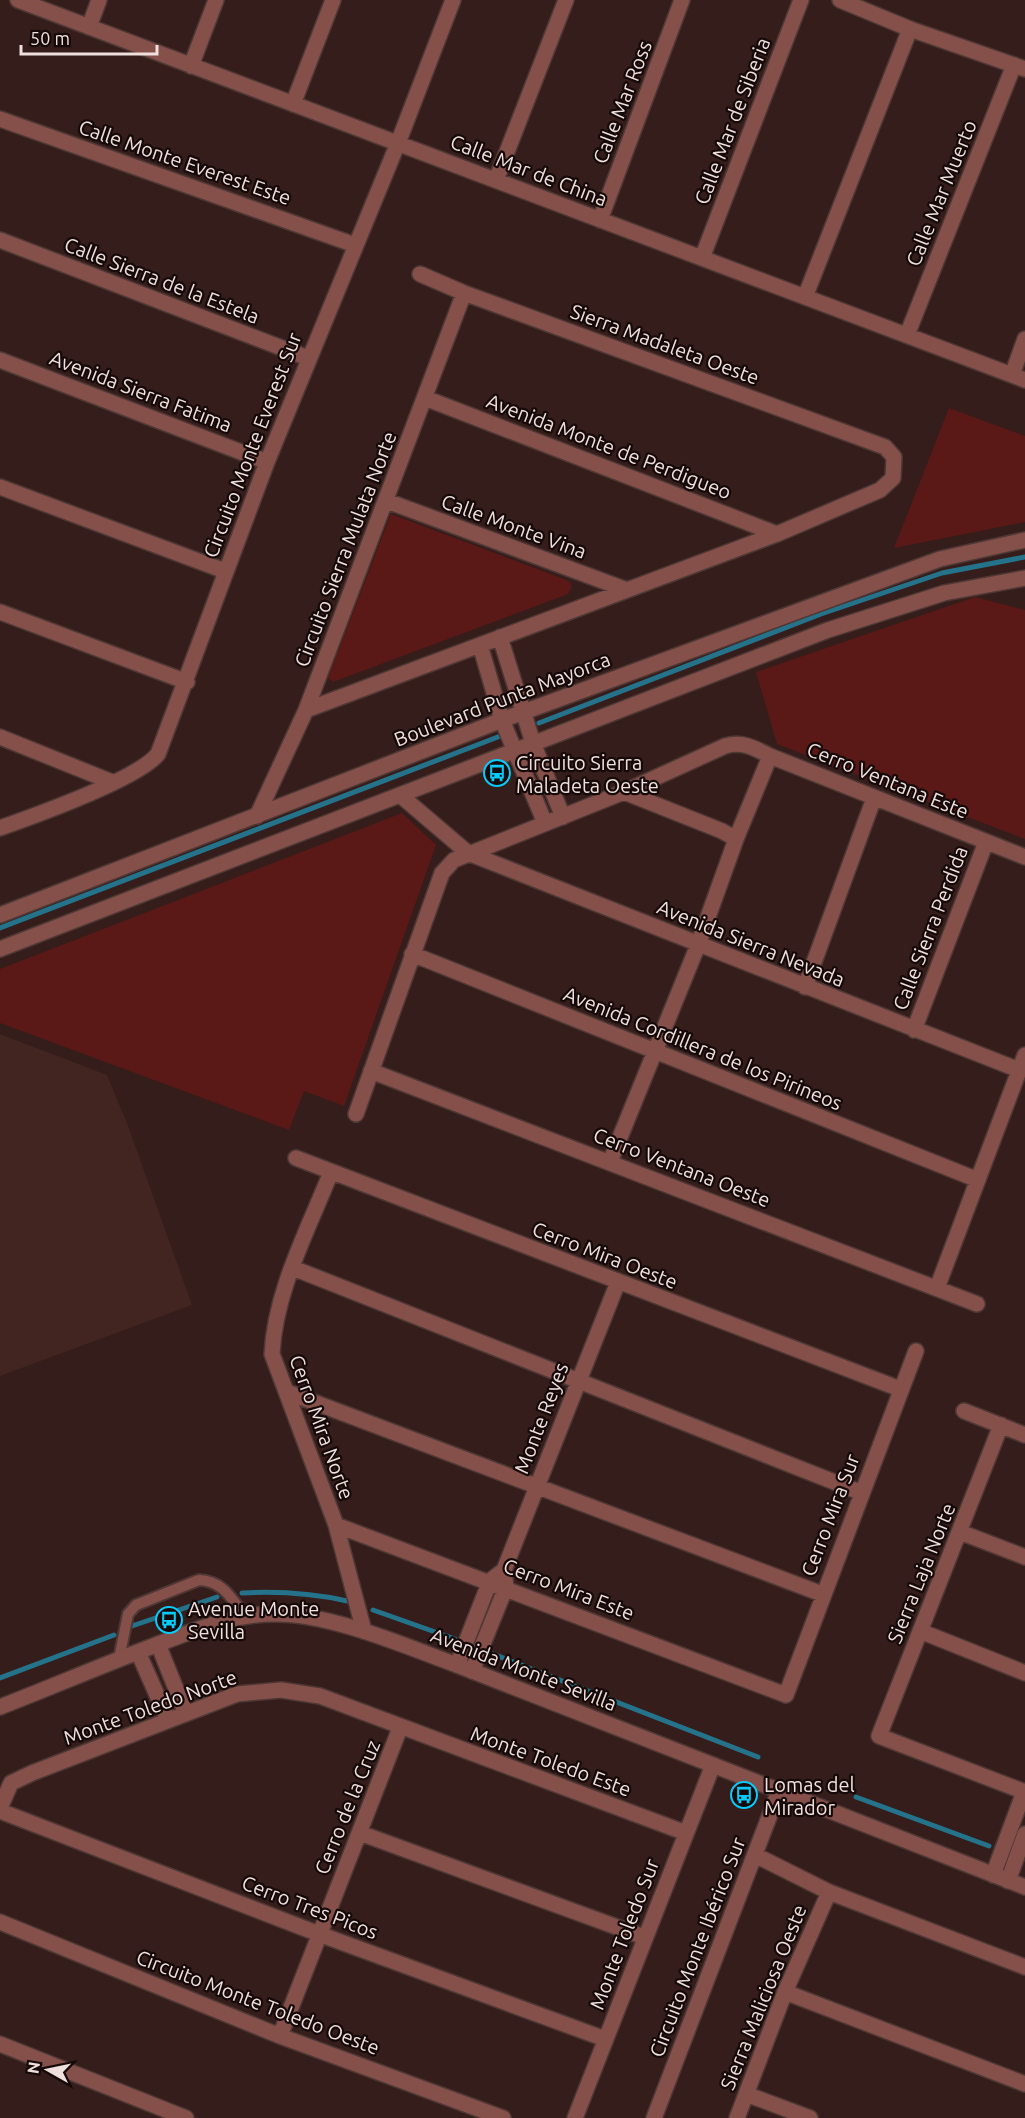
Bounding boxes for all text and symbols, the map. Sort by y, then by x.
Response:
scale bar [21,18,158,56]
text: 50 m [30,28,70,48]
street label: Calle Mar de Siberia [690,34,774,208]
street label: Calle Mar Ross [588,37,656,167]
street label: Calle Monte Everest Este [76,115,294,209]
street label: Calle Mar Muerto [901,117,981,269]
street label: Calle Mar de China [447,130,611,210]
street label: Calle Sierra de la Estela [61,232,263,328]
street label: Sierra Madaleta Oeste [568,299,762,389]
street label: Circuito Monte Everest Sur [198,329,306,561]
street label: Avenida Sierra Fatima [47,346,235,436]
street label: Avenida Monte de Perdigueo [484,389,734,503]
street label: Circuito Sierra Mulata Norte [289,428,401,670]
street label: Calle Monte Vina [438,489,590,563]
street label: Boulevard Punta Mayorca [391,647,613,751]
street label: Cerro Ventana Este [804,737,972,823]
place label: Circuito Sierra Maladeta Oeste [516,751,659,797]
bus stop icon: Circuito Sierra Maladeta Oeste [482,758,512,788]
street label: Calle Sierra Perdida [888,843,972,1013]
street label: Avenida Sierra Nevada [654,895,848,991]
street label: Avenida Cordillera de los Pirineos [561,982,845,1114]
street label: Cerro Ventana Oeste [590,1123,774,1211]
street label: Cerro Mira Oeste [529,1217,681,1293]
street label: Cerro Mira Norte [285,1352,359,1502]
street label: Monte Reyes [509,1359,573,1477]
street label: Cerro Mira Sur [796,1450,864,1579]
street label: Sierra Laja Norte [882,1500,960,1646]
street label: Cerro Mira Este [500,1554,638,1624]
place label: Avenue Monte Sevilla [188,1597,319,1643]
bus stop icon: Avenue Monte Sevilla [154,1605,184,1635]
street label: Avenida Monte Sevilla [428,1623,620,1715]
street label: Monte Toledo Norte [60,1665,240,1749]
street label: Monte Toledo Este [468,1721,634,1801]
street label: Cerro de la Cruz [310,1737,384,1877]
place label: Lomas del Mirador [764,1773,855,1819]
bus stop icon: Lomas del Mirador [729,1780,759,1810]
street label: Circuito Monte Ibérico Sur [644,1833,750,2060]
street label: Monte Toledo Sur [585,1855,663,2013]
street label: Cerro Tres Picos [239,1871,381,1943]
street label: Sierra Maliciosa Oeste [715,1901,811,2093]
street label: Circuito Monte Toledo Oeste [133,1945,383,2059]
north arrow [18,2040,78,2100]
text: N [23,2060,43,2075]

